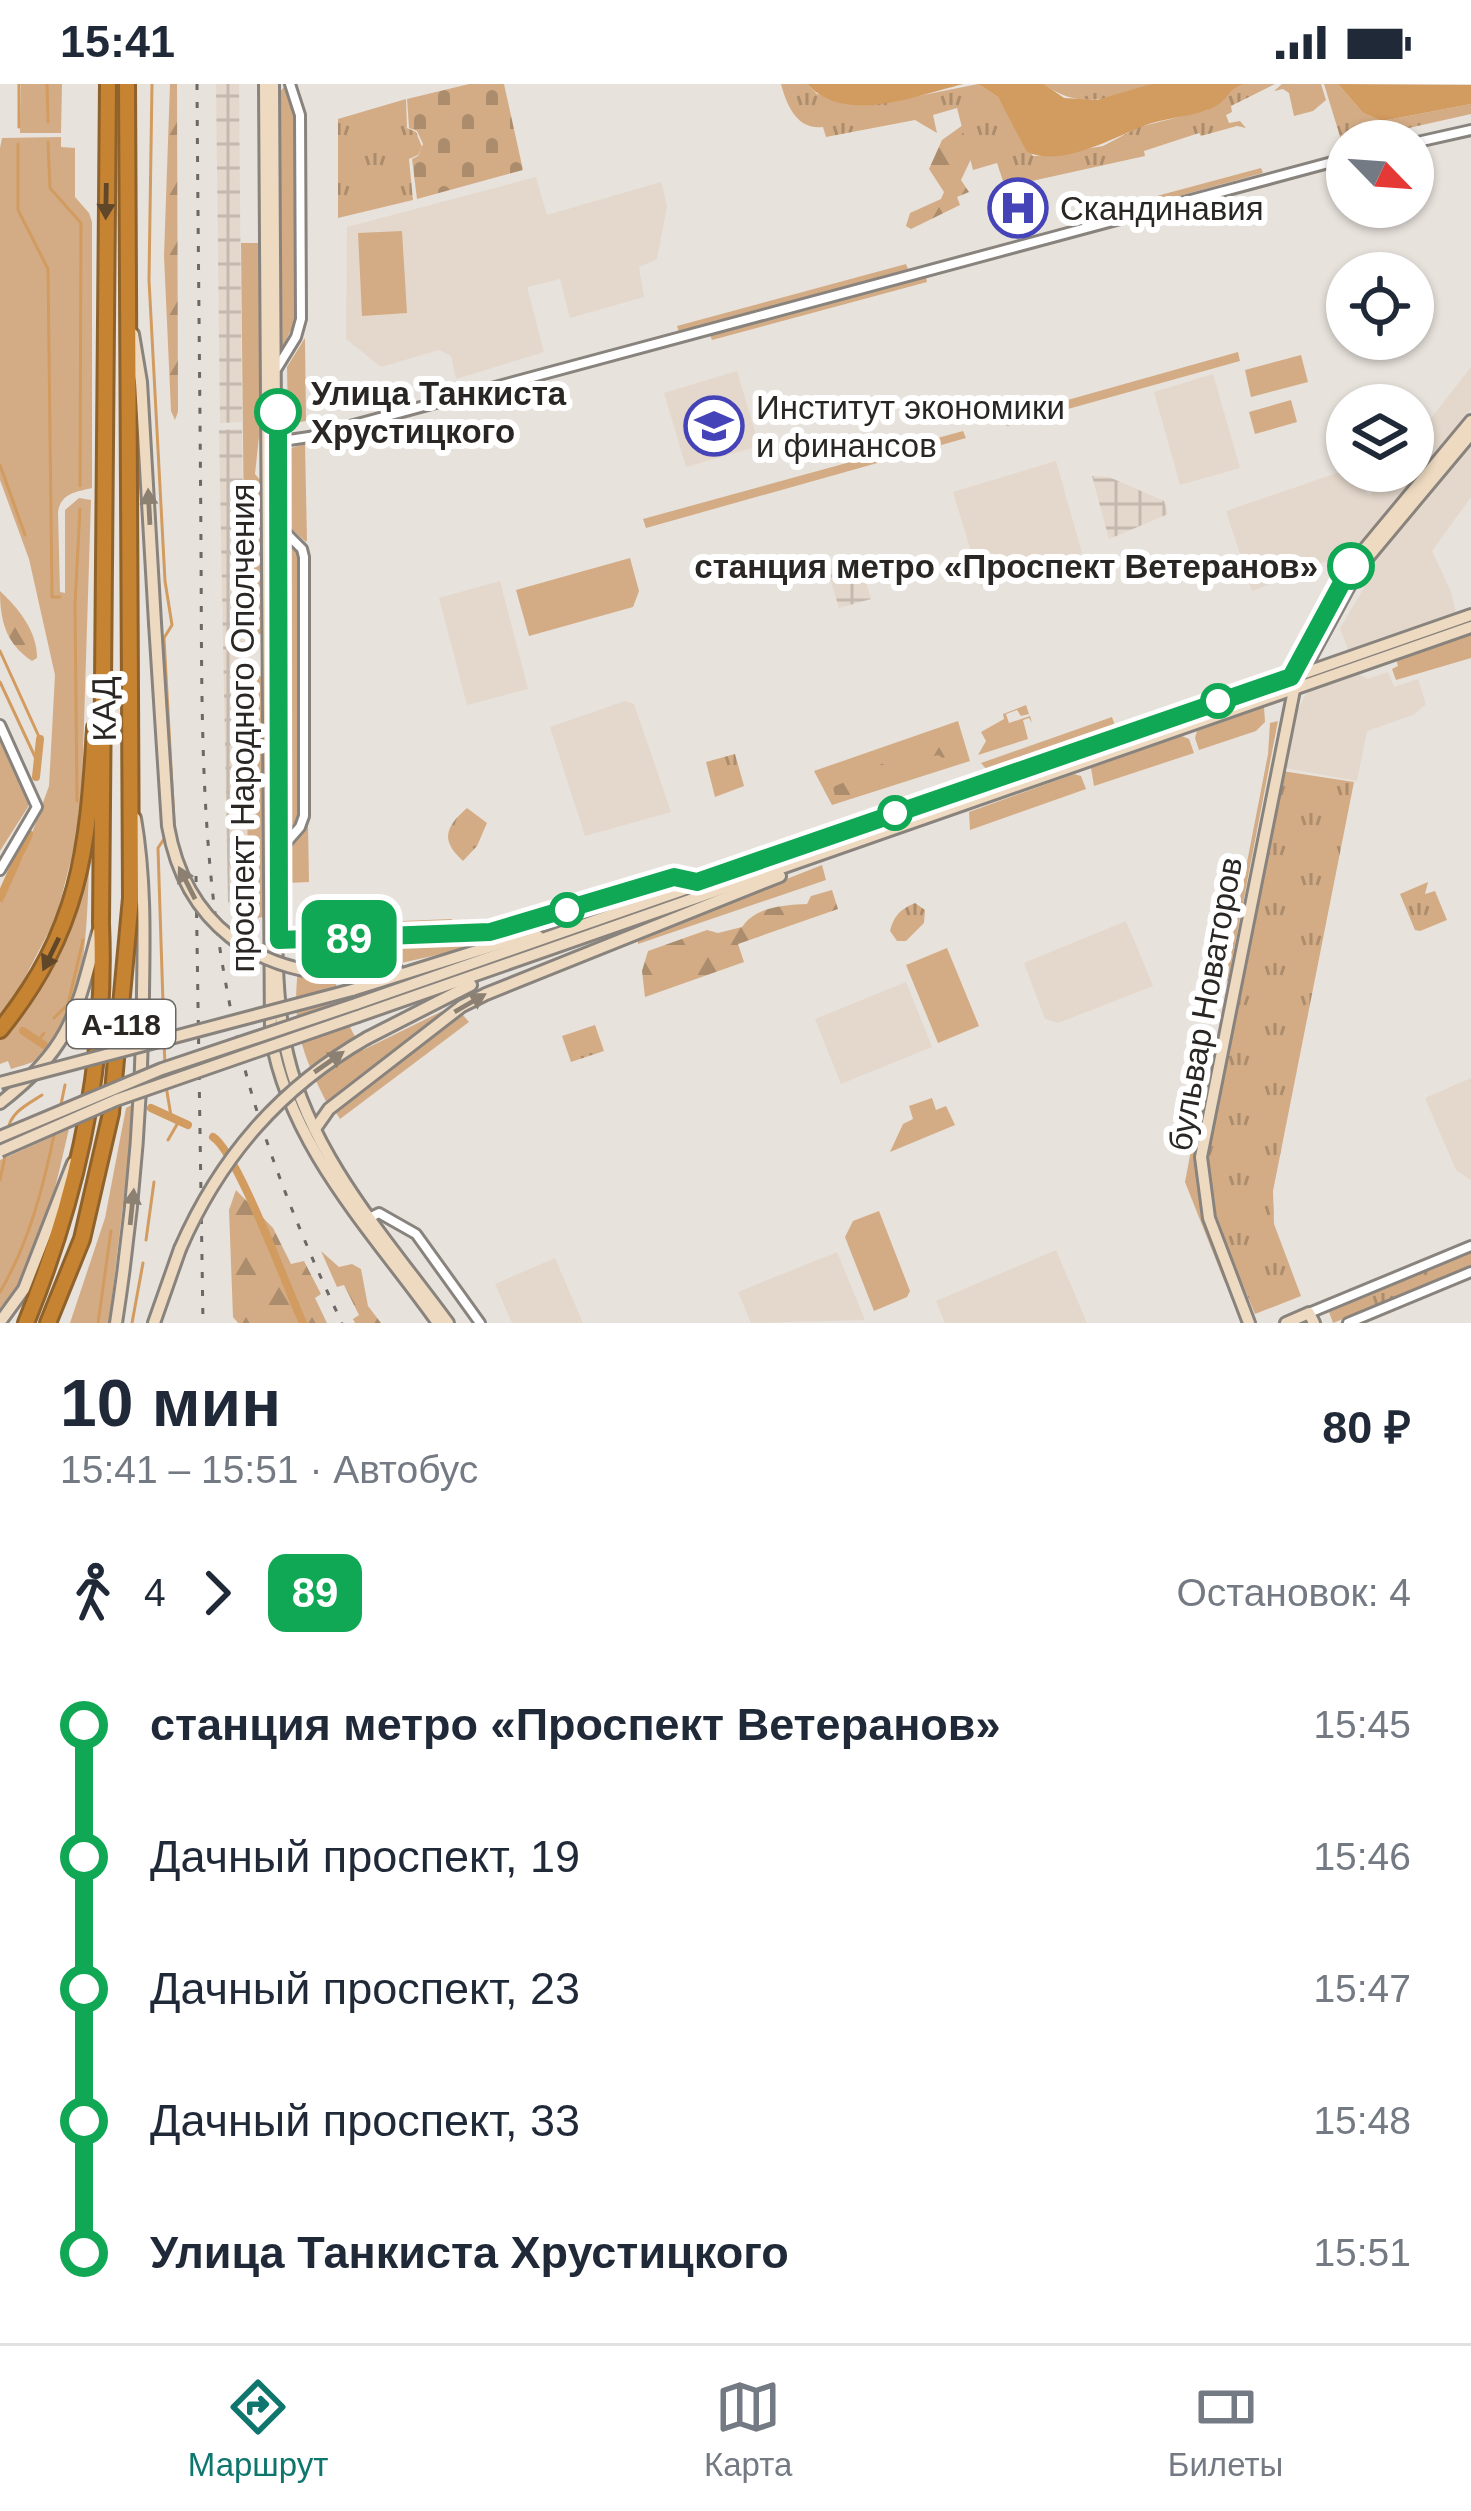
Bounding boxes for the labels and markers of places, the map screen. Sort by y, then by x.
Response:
hospital icon: Скандинавия [987,177,1049,239]
place label: Скандинавия [1060,190,1264,227]
place label: Улица Танкиста Хрустицкого [311,375,567,450]
place label: Институт экономики и финансов [756,389,1065,464]
marker: Улица Танкиста Хрустицкого [256,390,300,434]
school or university icon: Институт экономики и финансов [683,395,745,457]
marker: станция метро «Проспект Ветеранов» [1329,544,1373,588]
place label: станция метро «Проспект Ветеранов» [694,548,1318,585]
unlabelled marker [1202,685,1234,717]
unlabelled marker [879,797,911,829]
unlabelled marker [551,894,583,926]

